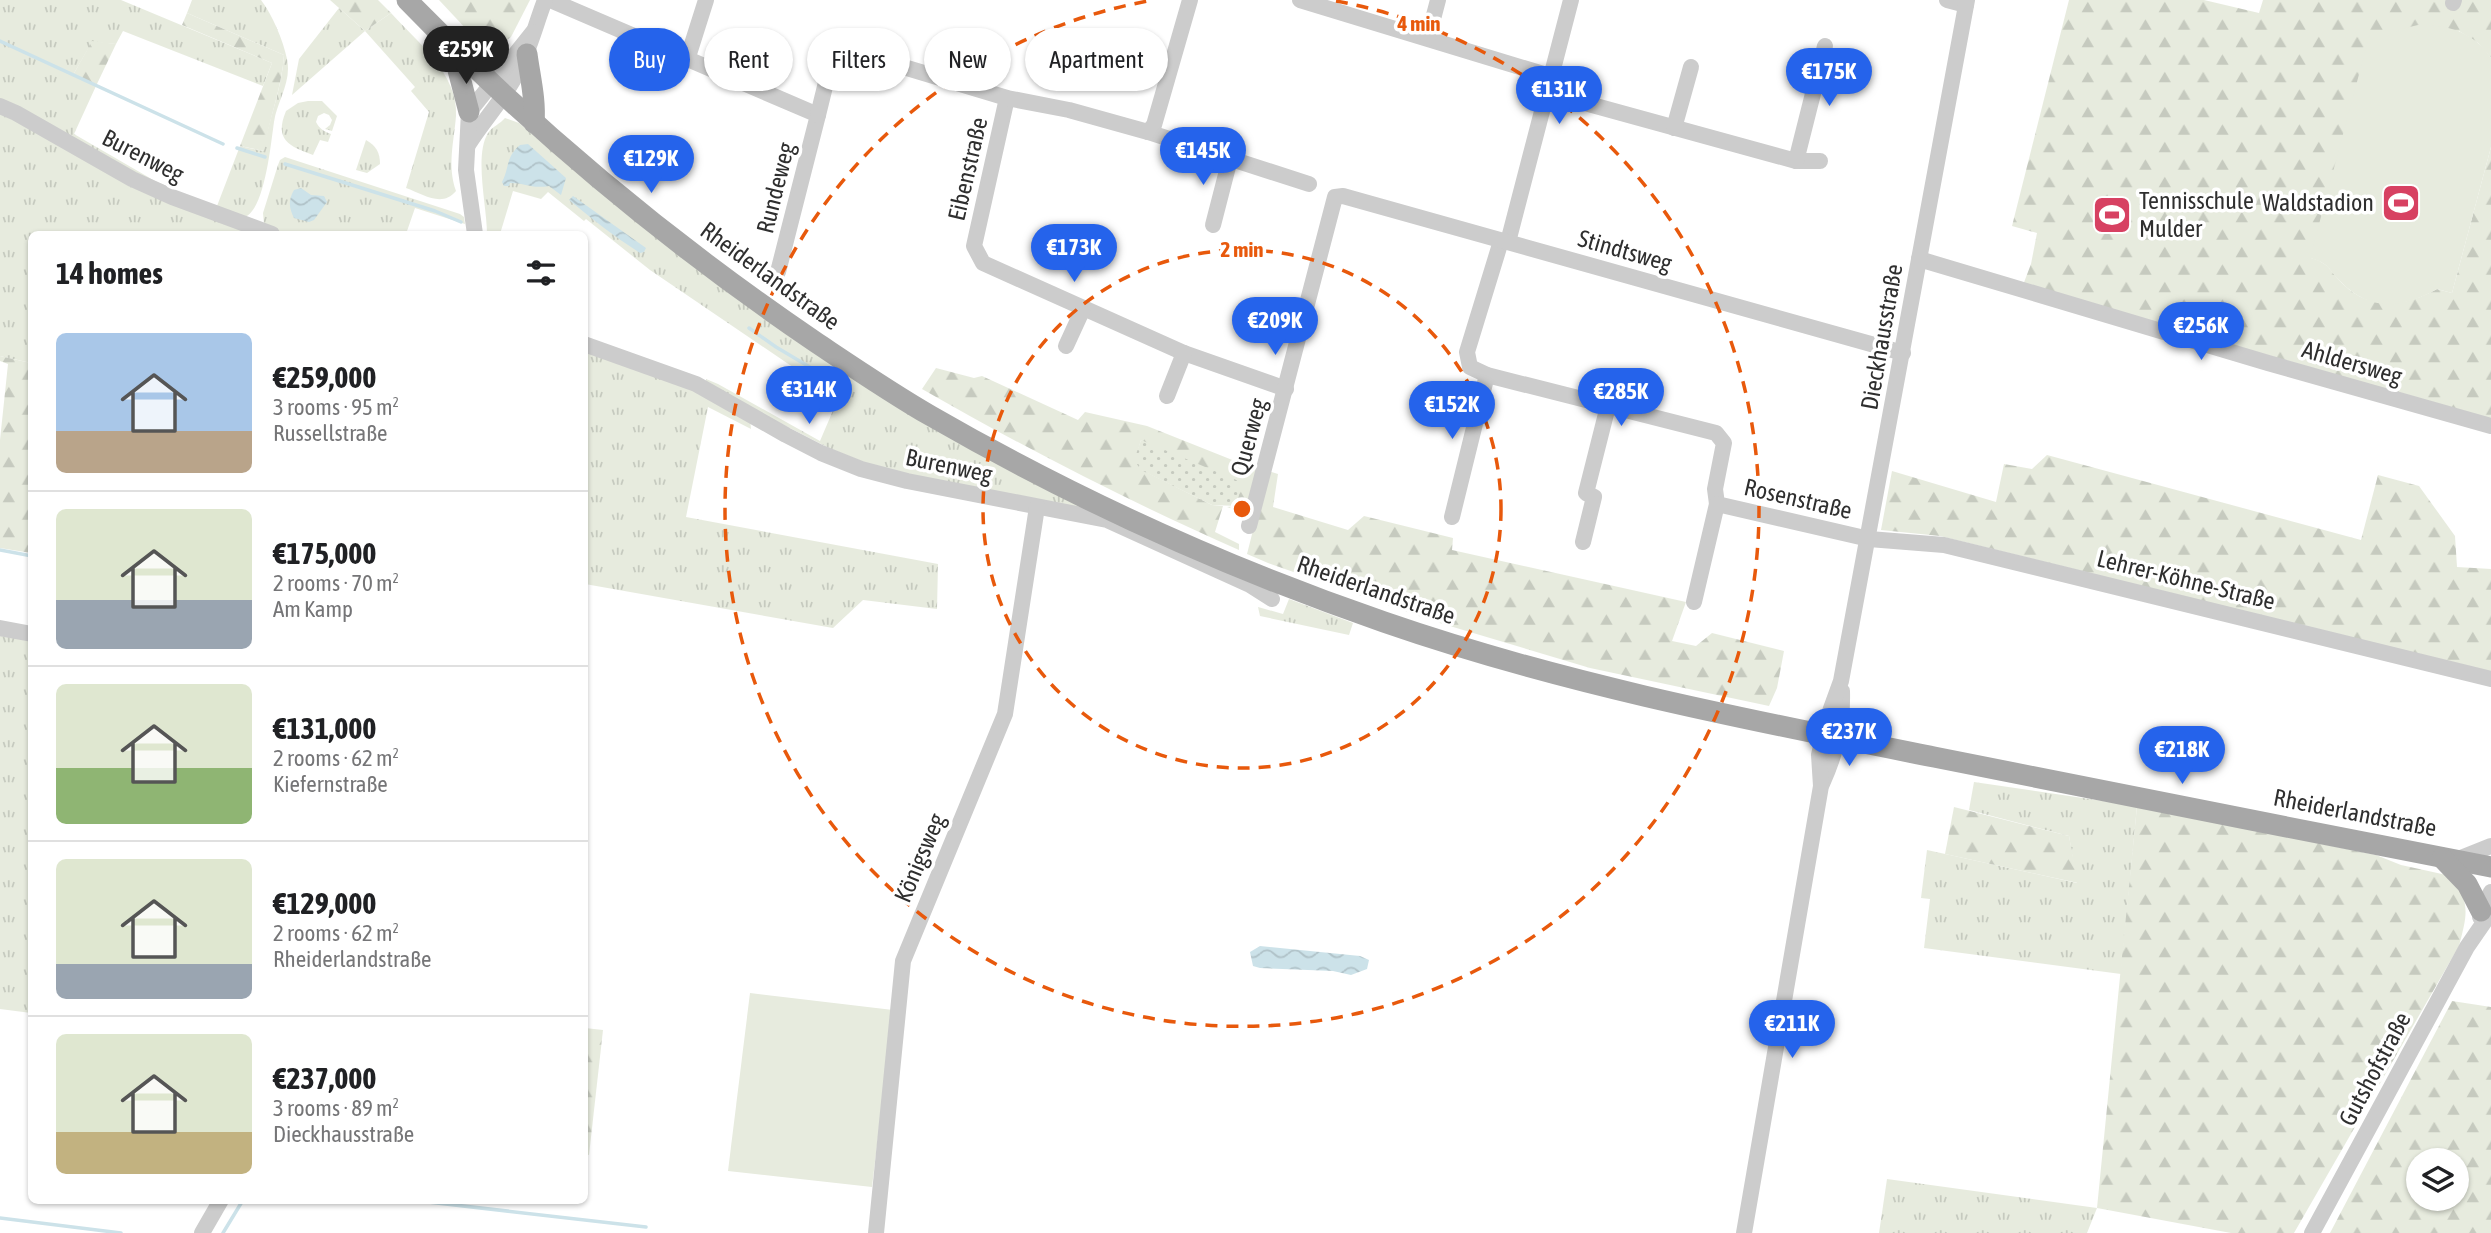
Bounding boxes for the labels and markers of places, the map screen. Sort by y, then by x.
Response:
pin: €259K [417,27,515,86]
pin: €175K [1780,48,1878,108]
pin: €131K [1510,66,1608,126]
pin: €145K [1154,128,1252,187]
pin: €129K [602,136,700,195]
sports icon: Waldstadion [2380,182,2422,224]
place label: Tennisschule Mulder [2139,187,2254,242]
place label: Waldstadion [2262,189,2374,216]
sports icon: Tennisschule Mulder [2091,194,2133,236]
pin: €173K [1025,224,1123,284]
pin: €209K [1226,298,1324,357]
pin: €256K [2152,302,2250,362]
pin: €314K [760,366,858,426]
pin: €285K [1572,368,1670,428]
pin: €152K [1403,382,1501,441]
centre of rings [1230,497,1254,521]
pin: €237K [1800,708,1898,768]
pin: €218K [2133,726,2231,786]
pin: €211K [1743,1000,1841,1060]

